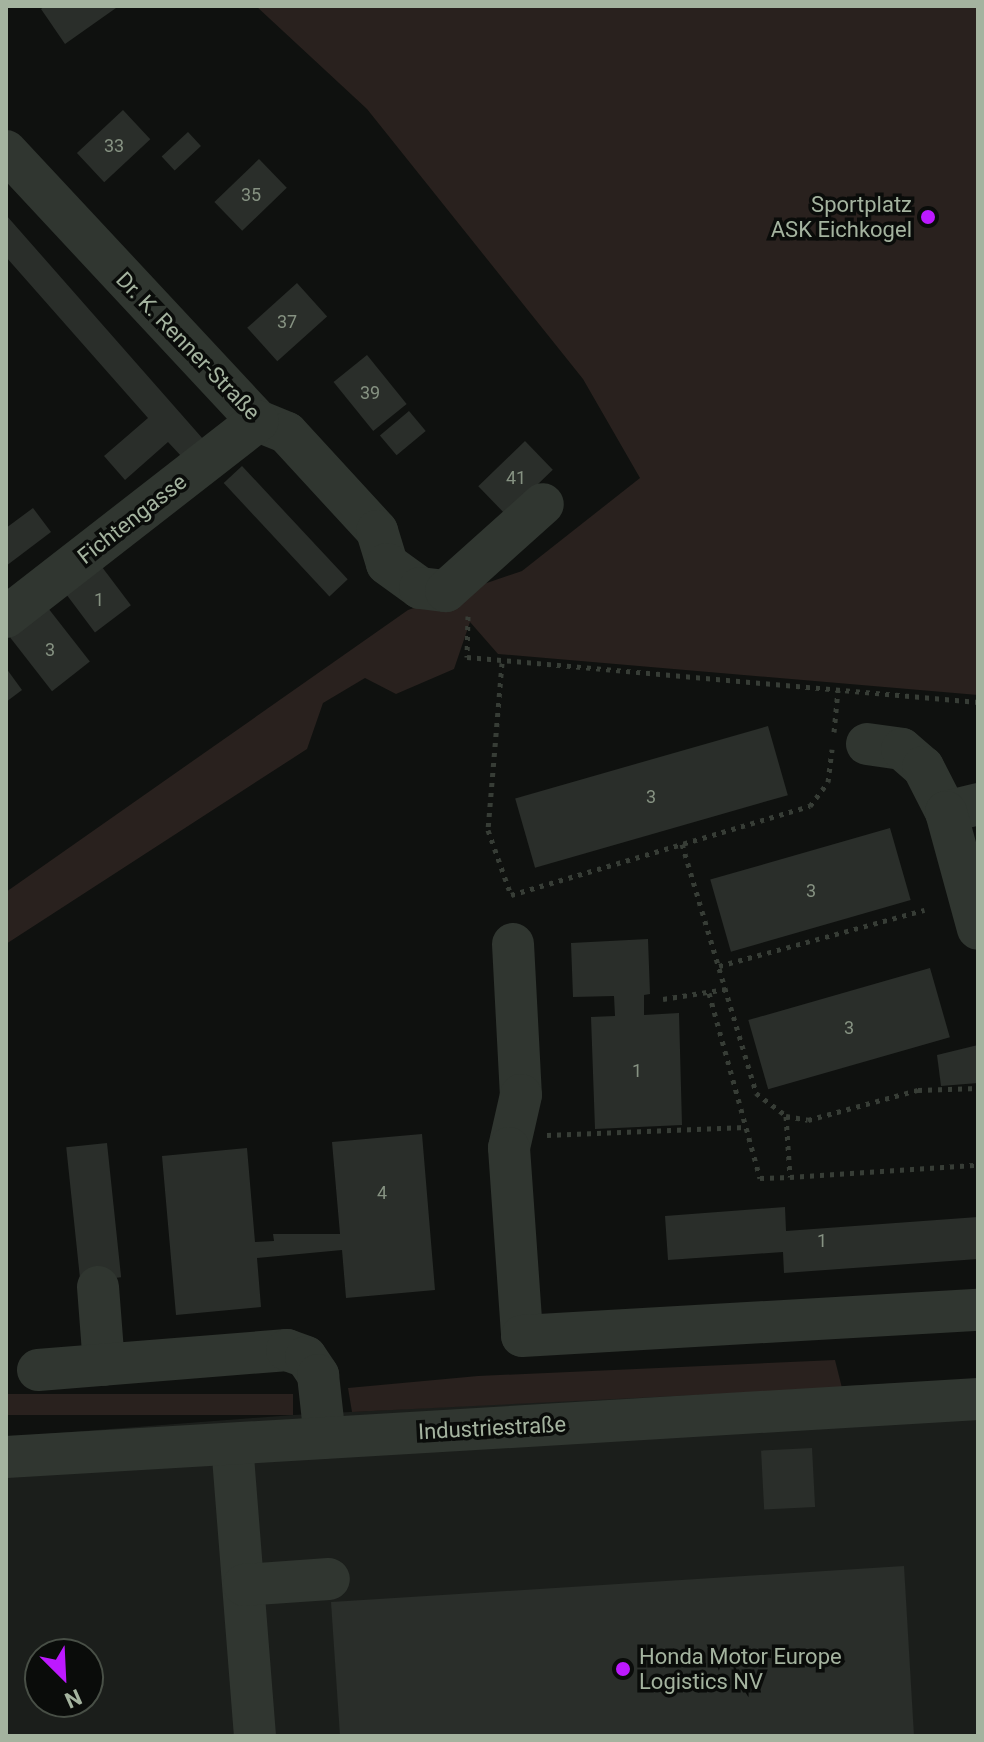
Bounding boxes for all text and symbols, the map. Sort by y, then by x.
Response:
house number: 33 [104,135,124,157]
house number: 35 [241,184,261,206]
place label: Sportplatz ASK Eichkogel [771,191,912,242]
marker: Sportplatz ASK Eichkogel [919,208,937,226]
street label: Dr. K. Renner-Straße [111,266,265,426]
house number: 37 [277,311,297,333]
house number: 39 [360,382,380,404]
house number: 41 [506,467,526,489]
street label: Fichtengasse [72,468,192,570]
house number: 1 [94,589,104,611]
house number: 3 [45,639,55,661]
house number: 3 [646,786,656,808]
house number: 3 [806,880,816,902]
house number: 3 [844,1017,854,1039]
house number: 1 [632,1060,642,1082]
house number: 4 [377,1182,387,1204]
house number: 1 [817,1230,827,1252]
street label: Industriestraße [417,1411,567,1445]
north arrow [24,1638,104,1718]
place label: Honda Motor Europe Logistics NV [639,1643,842,1694]
marker: Honda Motor Europe Logistics NV [614,1660,632,1678]
text: N [61,1684,85,1713]

